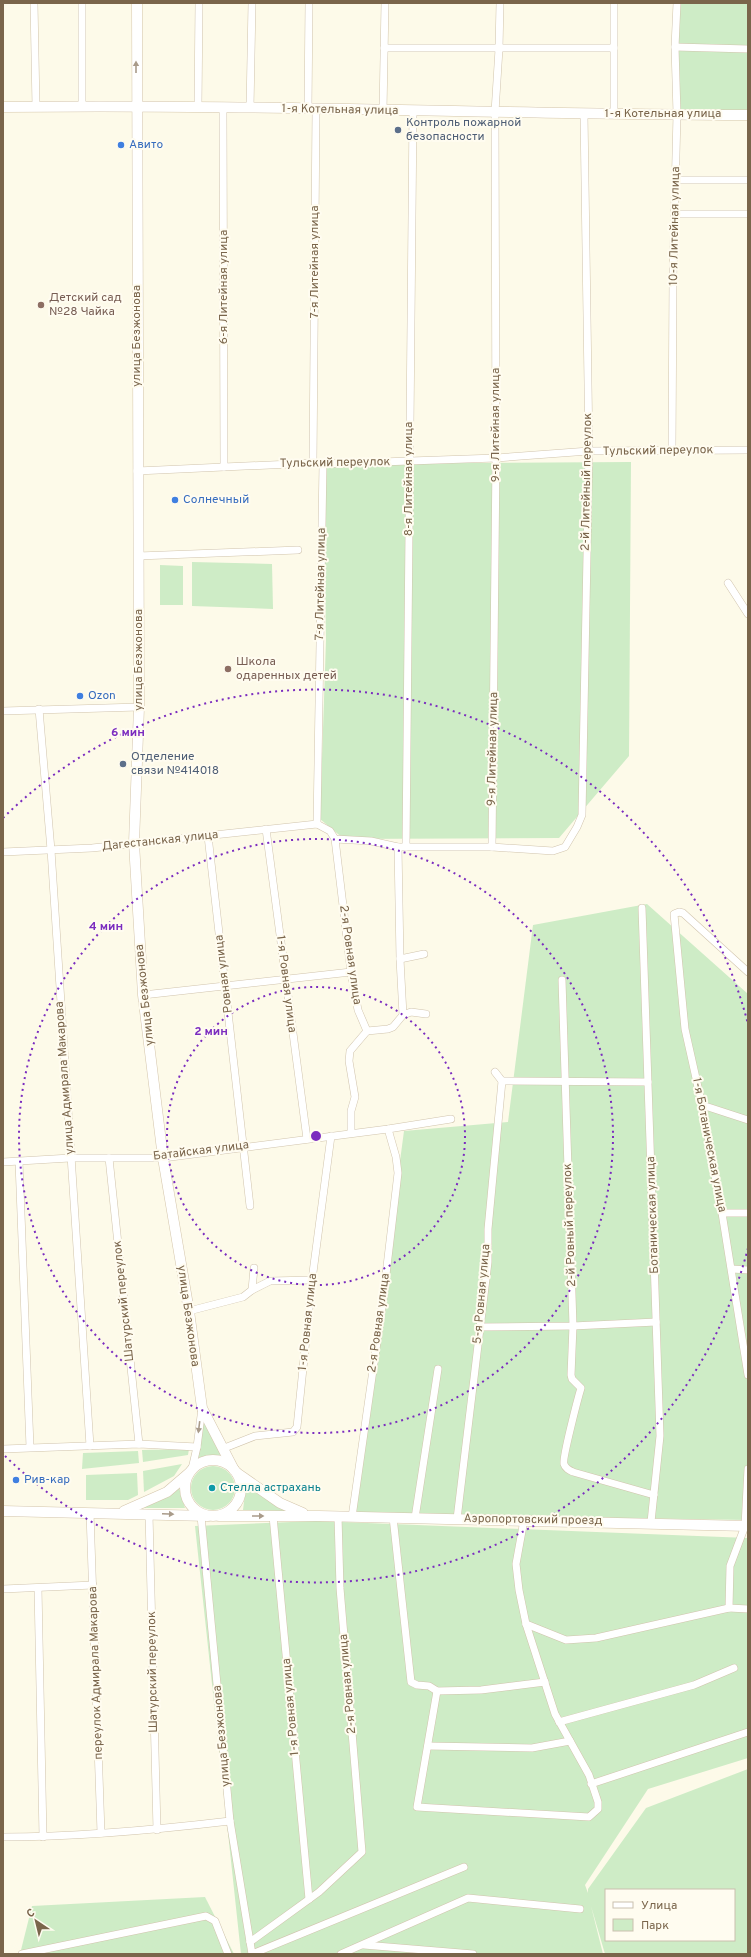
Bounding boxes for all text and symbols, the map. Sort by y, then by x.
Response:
one-way arrow [133,60,139,73]
street label: 1-я Котельная улица [281,101,399,119]
street label: 1-я Котельная улица [605,106,721,122]
place label: Контроль пожарной безопасности [406,115,521,145]
marker: Контроль пожарной безопасности [393,125,403,135]
place label: Авито [129,137,163,153]
marker: Авито [116,140,126,150]
street label: 10-я Литейная улица [666,166,684,286]
street label: 7-я Литейная улица [307,206,323,318]
street label: 6-я Литейная улица [216,230,232,344]
street label: улица Безжонова [129,285,145,387]
place label: Детский сад №28 Чайка [49,290,122,320]
marker: Детский сад №28 Чайка [36,300,46,310]
street label: 9-я Литейная улица [488,368,504,482]
street label: 2-й Литейный переулок [578,413,596,551]
street label: 8-я Литейная улица [401,422,417,536]
street label: Тульский переулок [603,442,713,460]
street label: Тульский переулок [280,454,390,472]
place label: Солнечный [183,492,249,508]
marker: Солнечный [170,495,180,505]
street label: 7-я Литейная улица [312,527,330,641]
street label: улица Безжонова [131,609,147,711]
place label: Школа одаренных детей [236,654,337,684]
marker: Школа одаренных детей [223,664,233,674]
place label: Ozon [88,688,116,704]
marker: Ozon [75,691,85,701]
street label: 9-я Литейная улица [484,692,502,806]
text: 6 мин [111,725,145,741]
place label: Отделение связи №414018 [131,749,219,779]
marker: Отделение связи №414018 [118,759,128,769]
street label: Дагестанская улица [101,827,219,855]
street label: 2-я Ровная улица [335,904,365,1006]
text: 4 мин [89,919,123,935]
street label: Ровная улица [211,934,237,1014]
street label: 1-я Ровная улица [272,934,300,1034]
street label: улица Безжонова [132,943,158,1047]
street label: улица Адмирала Макарова [52,1001,78,1155]
text: 2 мин [194,1024,228,1040]
street label: 1-я Ботаническая улица [688,1076,730,1214]
centre of rings [309,1129,323,1143]
street label: Батайская улица [152,1137,250,1165]
street label: Ботаническая улица [643,1156,663,1274]
street label: 2-й Ровный переулок [560,1163,580,1287]
street label: Шатурский переулок [110,1240,138,1362]
street label: 5-я Ровная улица [470,1243,494,1345]
street label: улица Безжонова [173,1264,203,1368]
street label: 1-я Ровная улица [295,1272,321,1372]
street label: 2-я Ровная улица [364,1272,394,1374]
one-way arrow [196,1421,203,1433]
place label: Рив-кар [24,1472,70,1488]
marker: Рив-кар [11,1475,21,1485]
place label: Стелла астрахань [220,1480,321,1496]
marker: Стелла астрахань [207,1483,217,1493]
one-way arrow [162,1511,174,1518]
street label: Аэропортовский проезд [463,1511,603,1529]
one-way arrow [252,1513,265,1519]
street label: переулок Адмирала Макарова [85,1586,107,1760]
street label: Шатурский переулок [144,1611,162,1733]
street label: 2-я Ровная улица [336,1633,360,1735]
street label: 1-я Ровная улица [279,1658,303,1756]
street label: улица Безжонова [210,1684,234,1788]
legend [605,1889,735,1941]
text: Улица [641,1898,677,1914]
north arrow [16,1901,56,1941]
text: С [24,1906,38,1921]
text: Парк [641,1918,669,1934]

